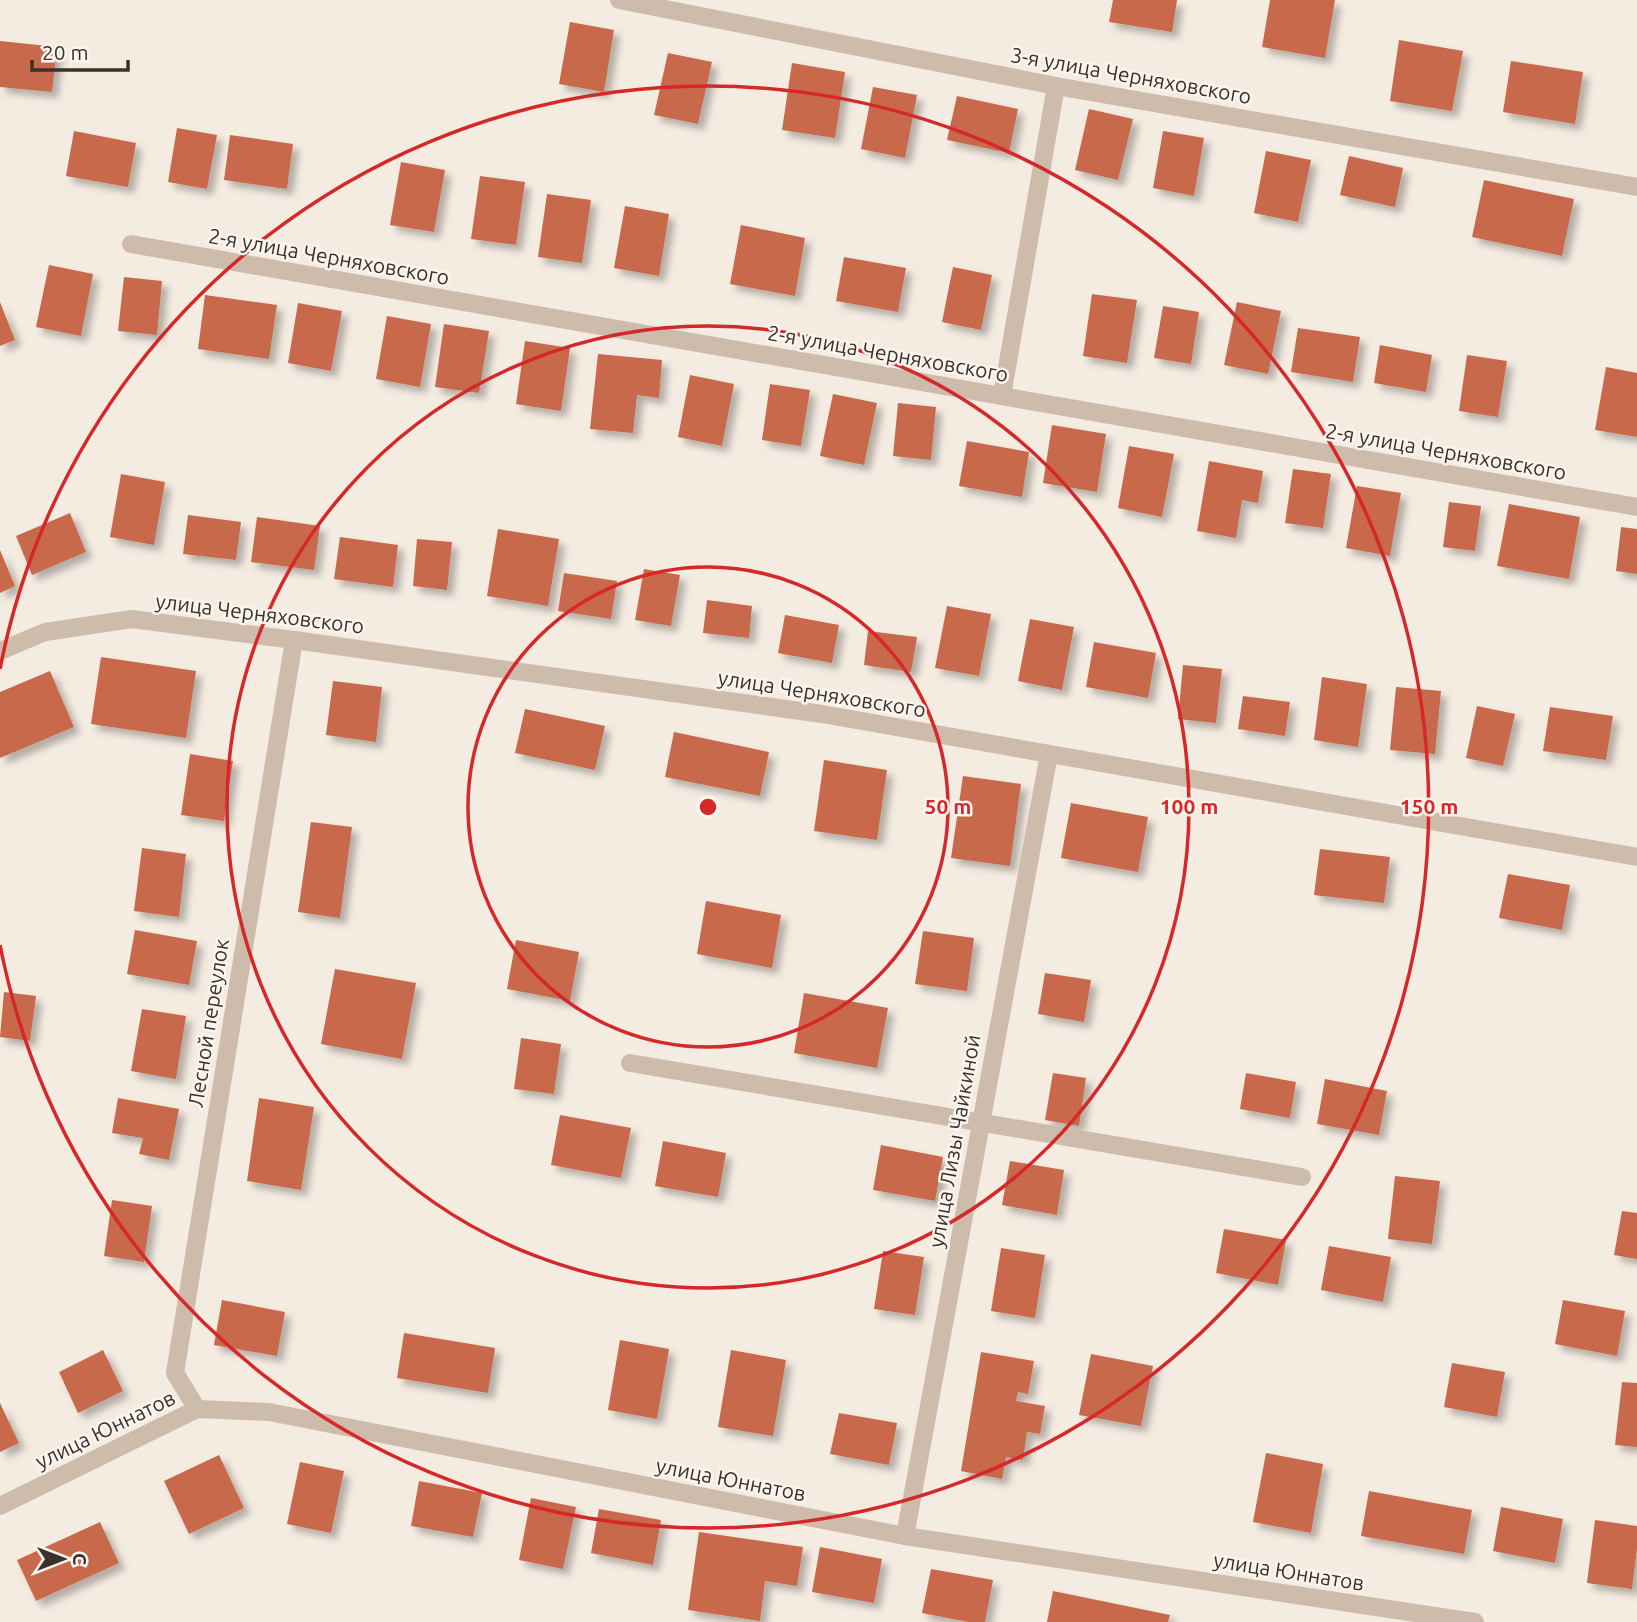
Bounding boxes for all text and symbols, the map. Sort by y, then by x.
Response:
scale bar [32,28,128,72]
text: 20 m [42,40,89,64]
street label: 3-я улица Черняховского [1009,42,1253,108]
street label: 2-я улица Черняховского [207,223,451,289]
street label: 2-я улица Черняховского [766,320,1010,386]
street label: 2-я улица Черняховского [1324,418,1568,484]
street label: улица Черняховского [154,588,366,638]
street label: улица Черняховского [716,665,928,721]
text: 50 m [925,794,971,818]
text: 100 m [1160,794,1218,818]
text: 150 m [1400,794,1458,818]
centre of rings [696,795,720,819]
street label: Лесной переулок [183,937,233,1109]
street label: улица Лизы Чайкиной [923,1032,985,1250]
street label: улица Юннатов [31,1385,179,1473]
street label: улица Юннатов [654,1453,808,1505]
north arrow [28,1524,98,1594]
street label: улица Юннатов [1212,1547,1366,1595]
text: С [69,1553,91,1565]

